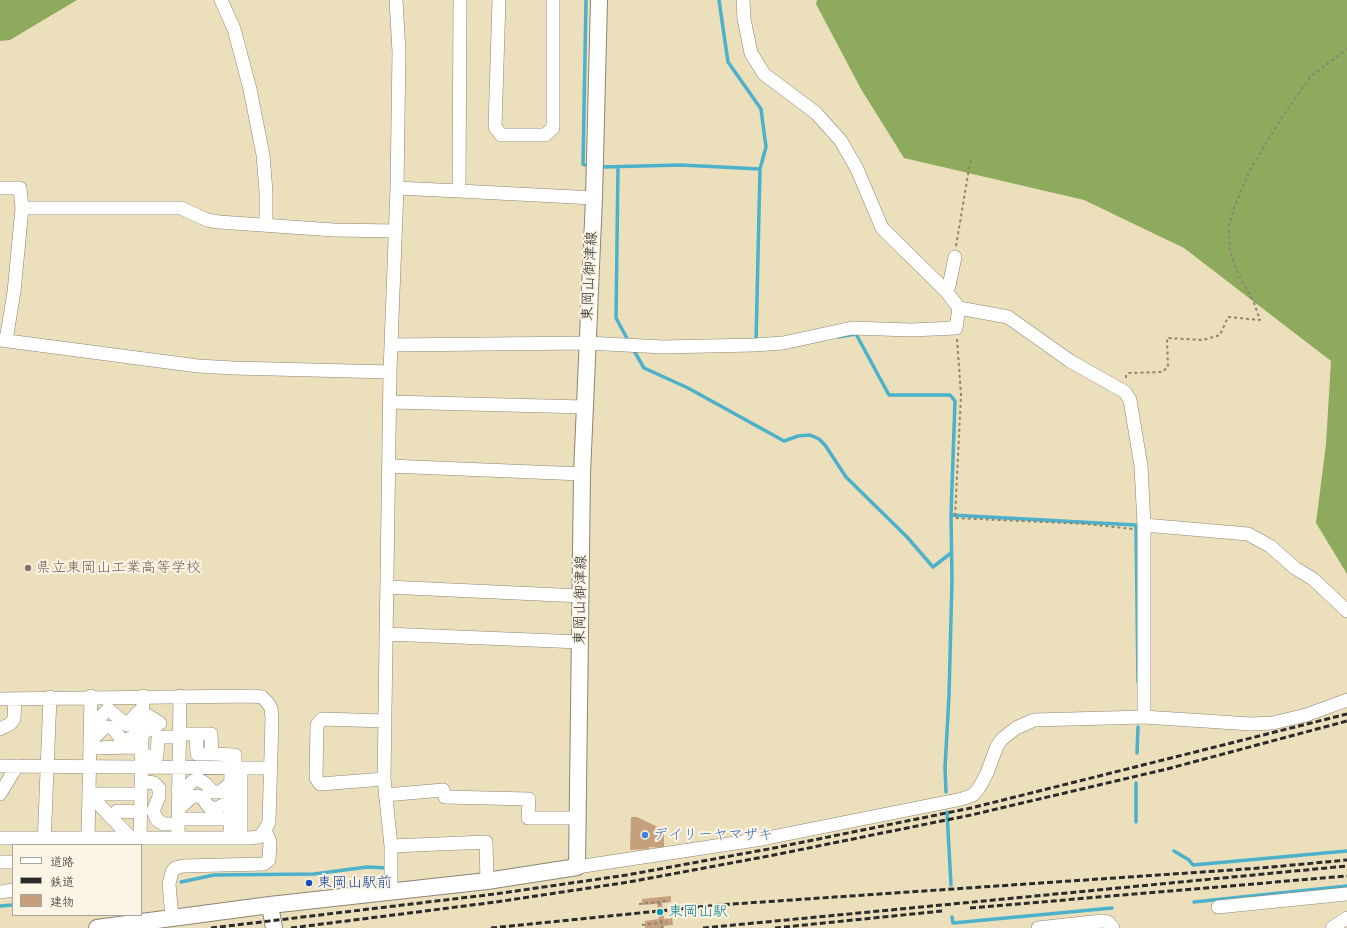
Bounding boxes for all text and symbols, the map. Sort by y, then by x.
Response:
street label: 東岡山御津線 [579,231,601,321]
street label: 東岡山御津線 [571,555,591,645]
place label: 県立東岡山工業高等学校 [36,559,201,577]
marker: 県立東岡山工業高等学校 [23,563,33,573]
place label: デイリーヤマザキ [653,826,773,844]
marker: デイリーヤマザキ [640,830,650,840]
legend [12,844,142,916]
text: 道路 [50,855,74,869]
place label: 東岡山駅前 [317,874,392,892]
text: 鉄道 [50,875,74,889]
marker: 東岡山駅前 [304,878,314,888]
text: 建物 [50,895,74,909]
place label: 東岡山駅 [668,903,728,921]
marker: 東岡山駅 [655,907,665,917]

